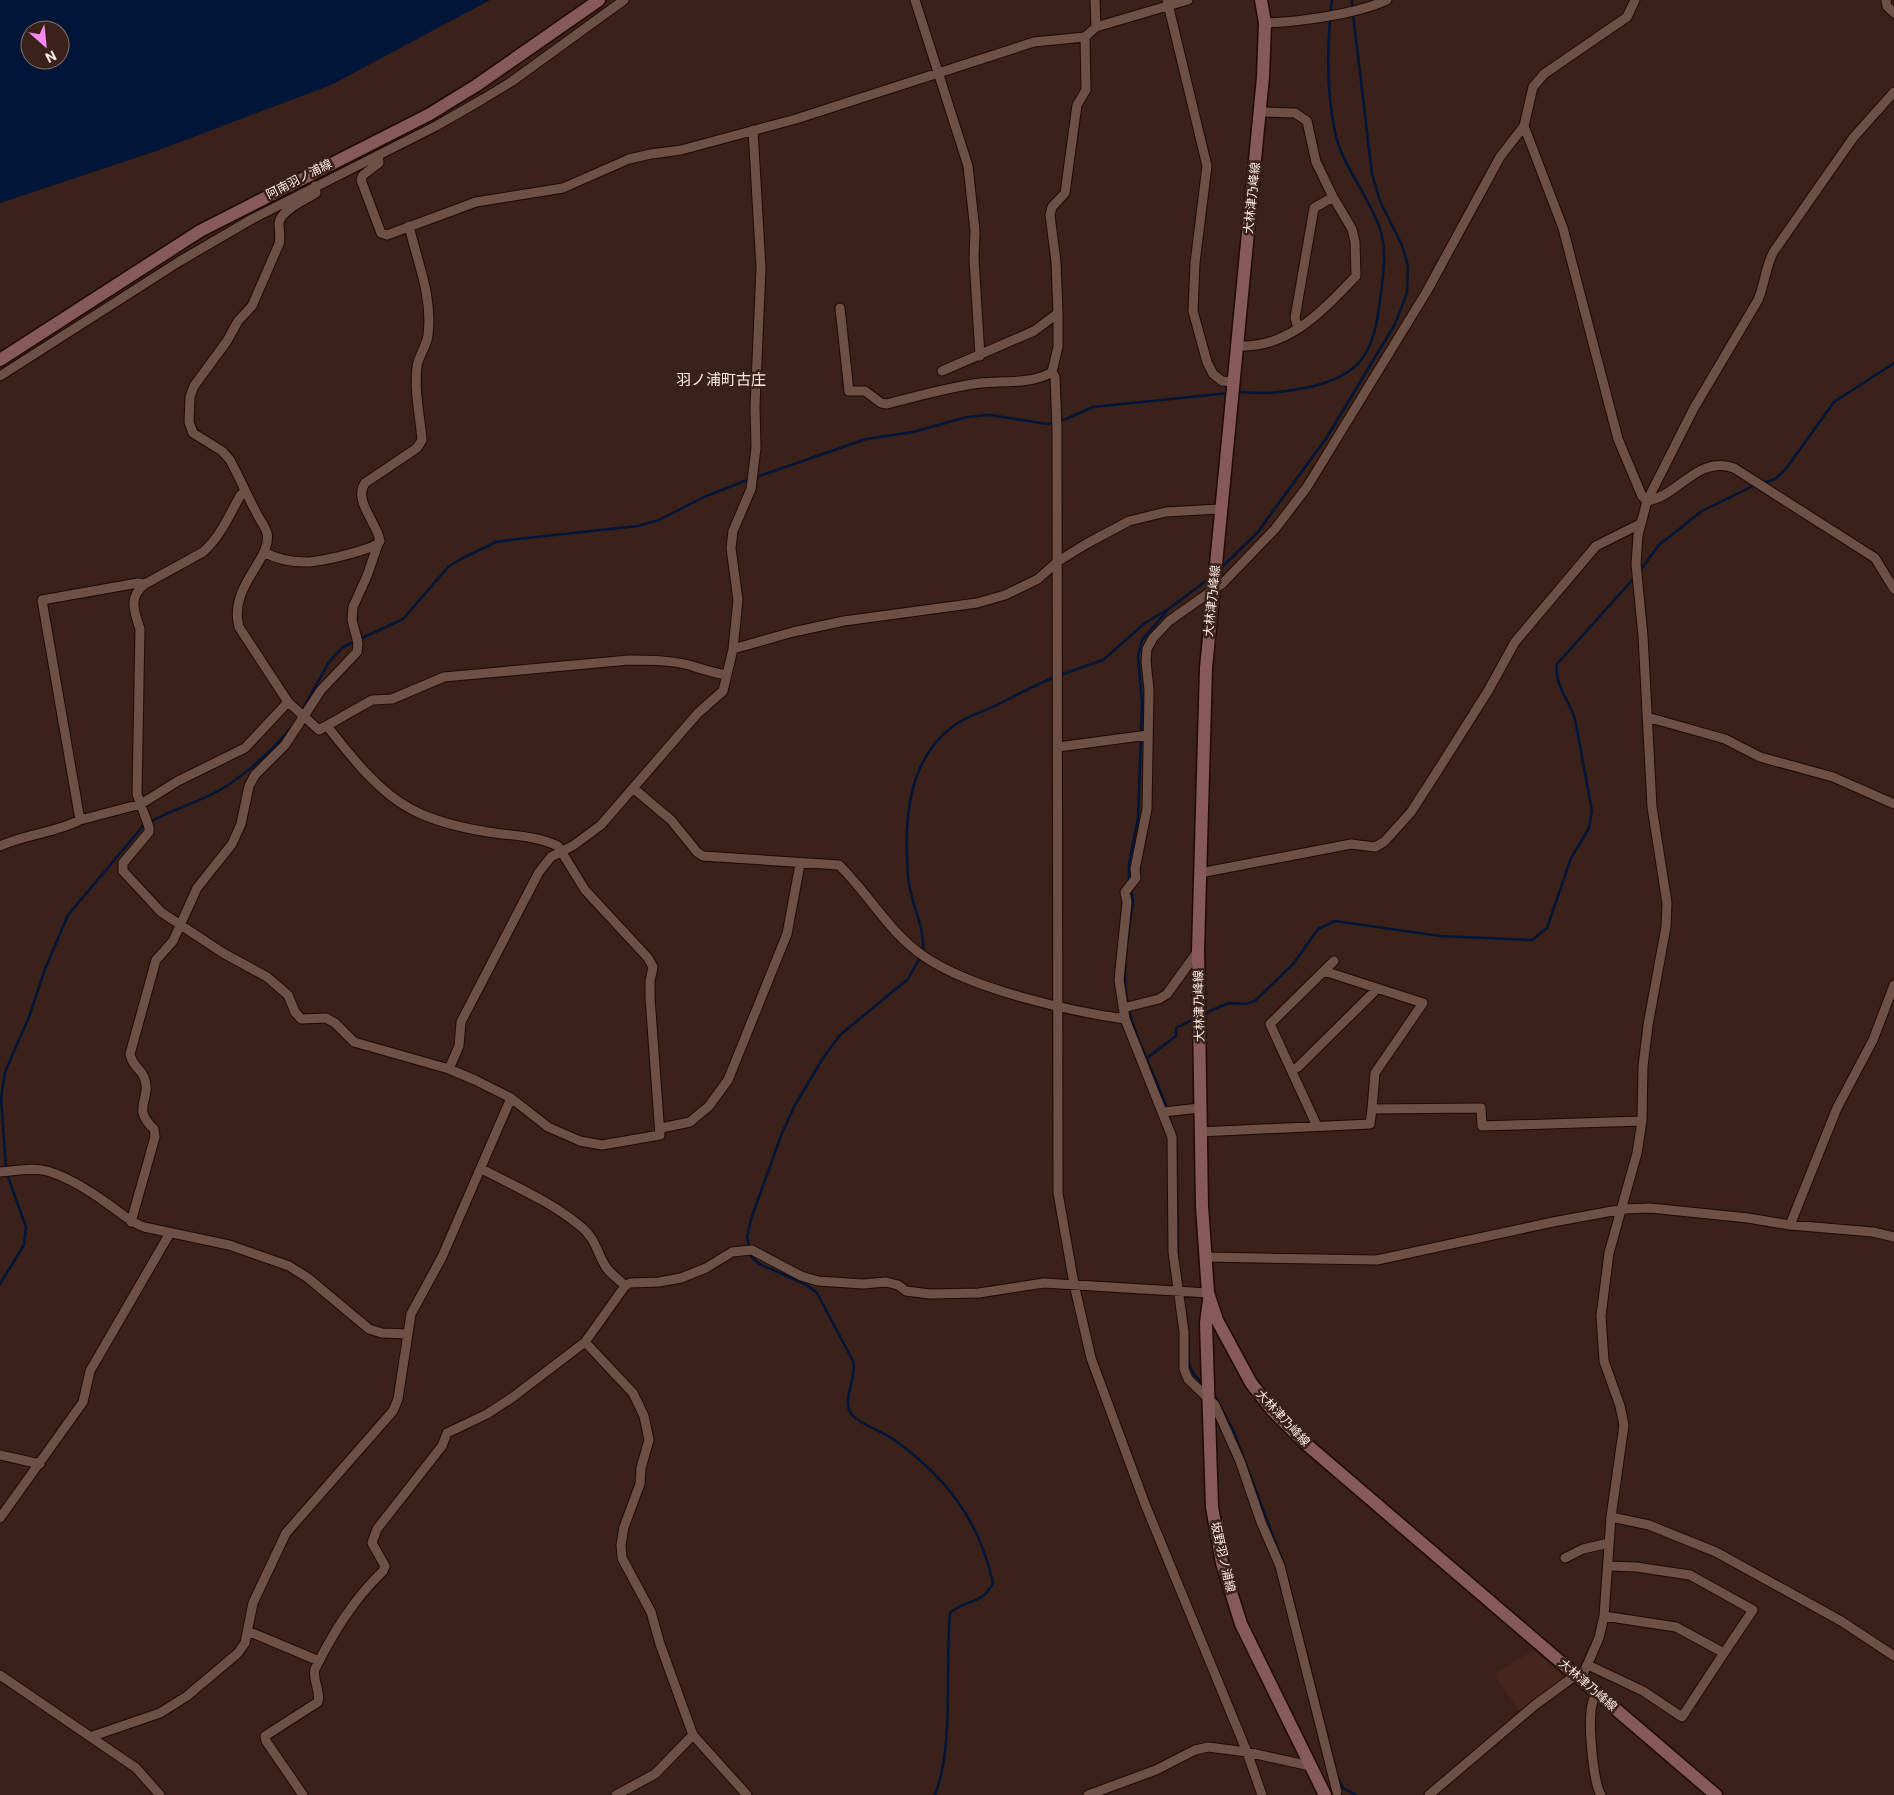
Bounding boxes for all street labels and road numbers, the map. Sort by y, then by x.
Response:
street label: 阿南羽ノ浦線 [264,156,334,202]
street label: 大林津乃峰線 [1241,161,1263,235]
street label: 大林津乃峰線 [1201,564,1223,638]
street label: 大林津乃峰線 [1191,970,1207,1042]
street label: 大林津乃峰線 [1253,1387,1313,1449]
street label: 坂野羽ノ浦線 [1208,1520,1238,1594]
street label: 大林津乃峰線 [1556,1656,1620,1714]

